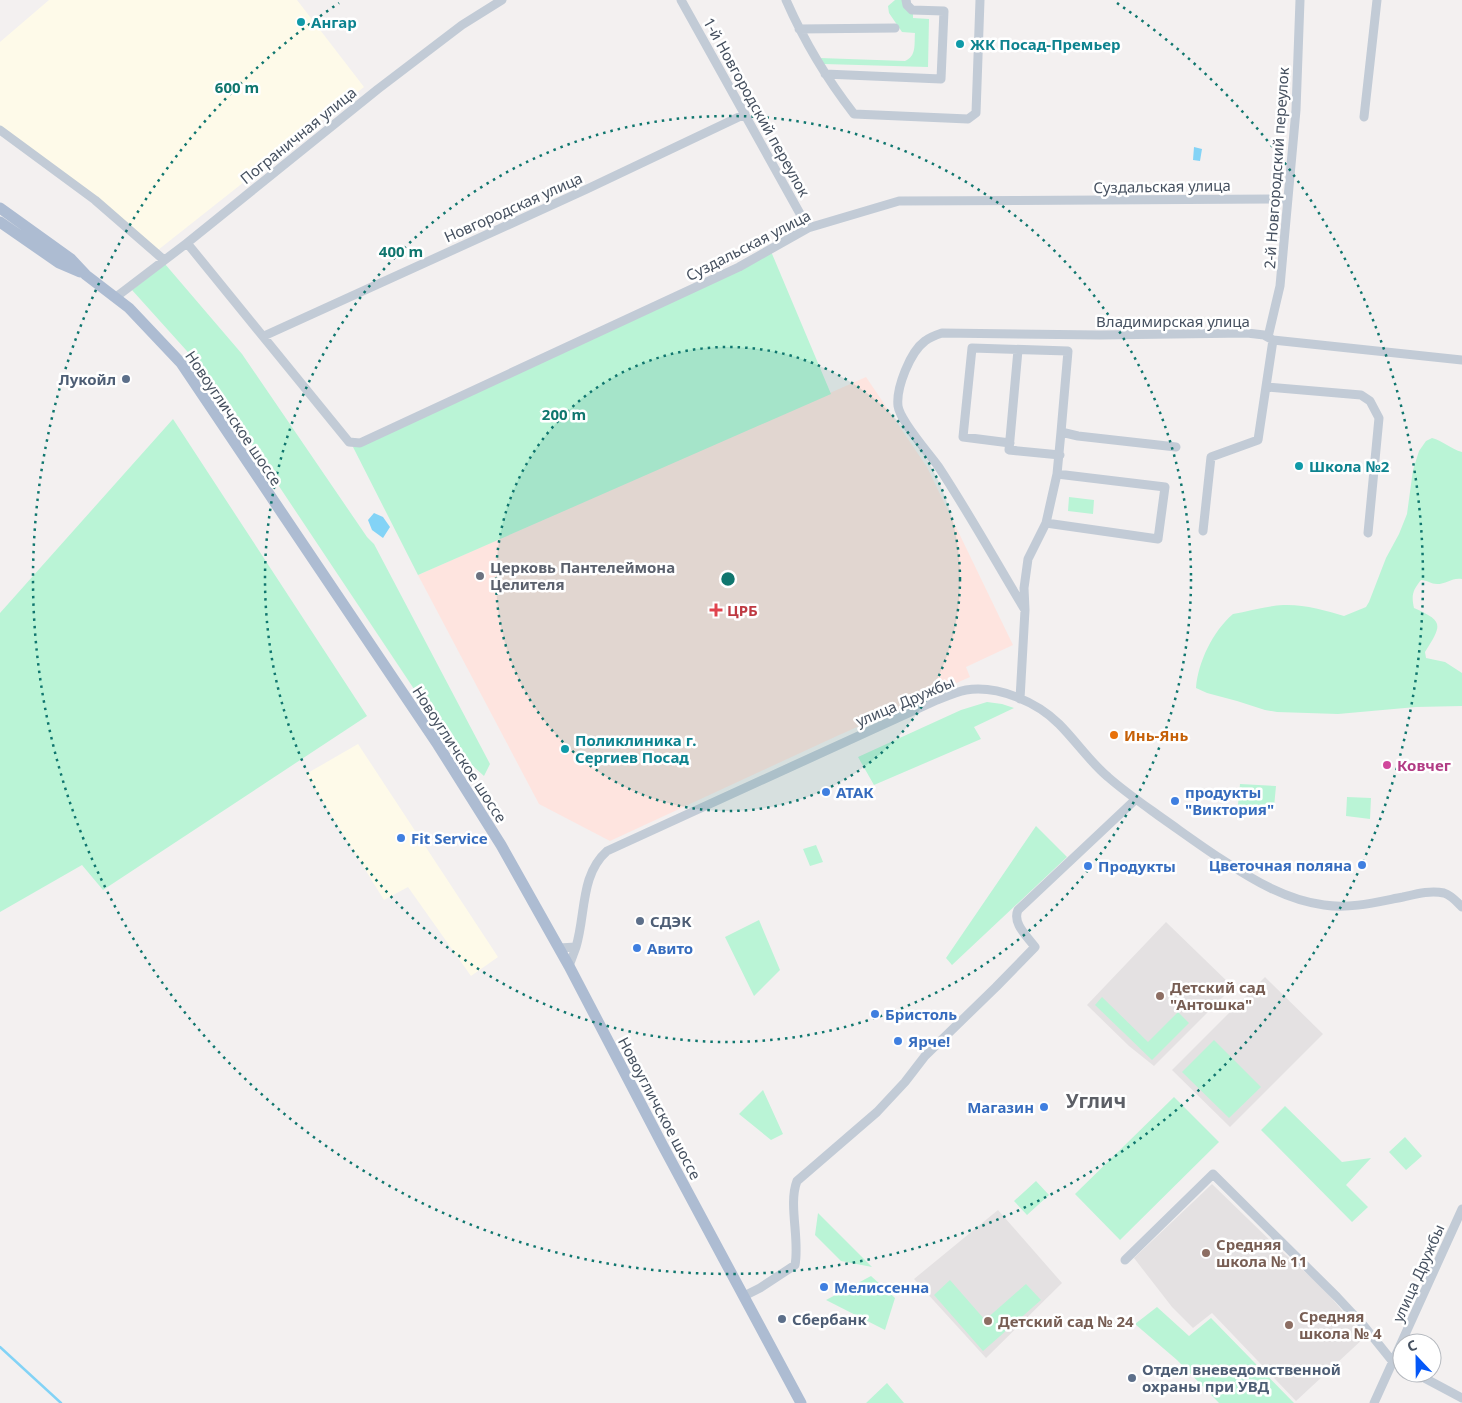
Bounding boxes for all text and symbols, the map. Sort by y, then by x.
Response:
place label: Ангар [311,12,357,32]
street label: 1-й Новгородский переулок [699,14,815,200]
marker: Ангар [295,16,307,28]
place label: ЖК Посад-Премьер [970,34,1121,54]
marker: ЖК Посад-Премьер [954,38,966,50]
street label: 2-й Новгородский переулок [1259,66,1293,270]
text: 600 m [215,77,259,97]
street label: Пограничная улица [236,82,360,188]
street label: Новгородская улица [441,167,585,247]
street label: Суздальская улица [1093,175,1231,197]
street label: Суздальская улица [682,205,814,285]
text: 400 m [379,241,423,261]
street label: Владимирская улица [1096,311,1250,331]
street label: Новоугличское шоссе [181,347,287,489]
place label: Лукойл [59,369,116,389]
marker: Лукойл [120,373,132,385]
text: 200 m [542,404,586,424]
place label: Школа №2 [1309,456,1390,476]
marker: Школа №2 [1293,460,1305,472]
place label: Церковь Пантелеймона Целителя [490,557,675,594]
marker: Церковь Пантелеймона Целителя [474,570,486,582]
centre of rings [719,570,737,588]
place label: ЦРБ [727,600,758,620]
marker: ЦРБ [709,603,723,617]
street label: улица Дружбы [853,671,957,731]
street label: Новоугличское шоссе [408,682,512,826]
place label: Инь-Янь [1124,725,1188,745]
marker: Инь-Янь [1108,729,1120,741]
place label: Поликлиника г. Сергиев Посад [575,730,696,767]
marker: Поликлиника г. Сергиев Посад [559,743,571,755]
place label: Ковчег [1397,755,1451,775]
marker: Ковчег [1381,759,1393,771]
place label: АТАК [836,782,874,802]
place label: продукты "Виктория" [1185,782,1274,819]
marker: АТАК [820,786,832,798]
marker: продукты "Виктория" [1169,795,1181,807]
place label: Fit Service [411,828,488,848]
marker: Fit Service [395,832,407,844]
place label: Цветочная поляна [1209,855,1352,875]
place label: Продукты [1098,856,1176,876]
marker: Цветочная поляна [1356,859,1368,871]
marker: Продукты [1082,860,1094,872]
place label: СДЭК [650,911,692,931]
marker: СДЭК [634,915,646,927]
place label: Авито [647,938,693,958]
marker: Авито [631,942,643,954]
place label: Детский сад "Антошка" [1170,977,1266,1014]
marker: Детский сад "Антошка" [1154,990,1166,1002]
place label: Бристоль [885,1004,957,1024]
marker: Бристоль [869,1008,881,1020]
place label: Ярче! [908,1031,950,1051]
street label: Новоугличское шоссе [614,1033,706,1183]
marker: Ярче! [892,1035,904,1047]
district label: Углич [1066,1087,1126,1114]
place label: Магазин [967,1097,1034,1117]
marker: Магазин [1038,1101,1050,1113]
street label: улица Дружбы [1387,1221,1449,1325]
place label: Средняя школа № 11 [1216,1234,1307,1271]
marker: Средняя школа № 11 [1200,1247,1212,1259]
place label: Мелиссенна [834,1277,929,1297]
marker: Мелиссенна [818,1281,830,1293]
place label: Средняя школа № 4 [1299,1306,1382,1343]
place label: Сбербанк [792,1309,867,1329]
place label: Детский сад № 24 [998,1311,1134,1331]
marker: Сбербанк [776,1313,788,1325]
marker: Детский сад № 24 [982,1315,994,1327]
marker: Средняя школа № 4 [1283,1319,1295,1331]
north arrow [1392,1333,1442,1383]
text: С [1404,1335,1420,1356]
place label: Отдел вневедомственной охраны при УВД [1142,1359,1341,1396]
marker: Отдел вневедомственной охраны при УВД [1126,1372,1138,1384]

